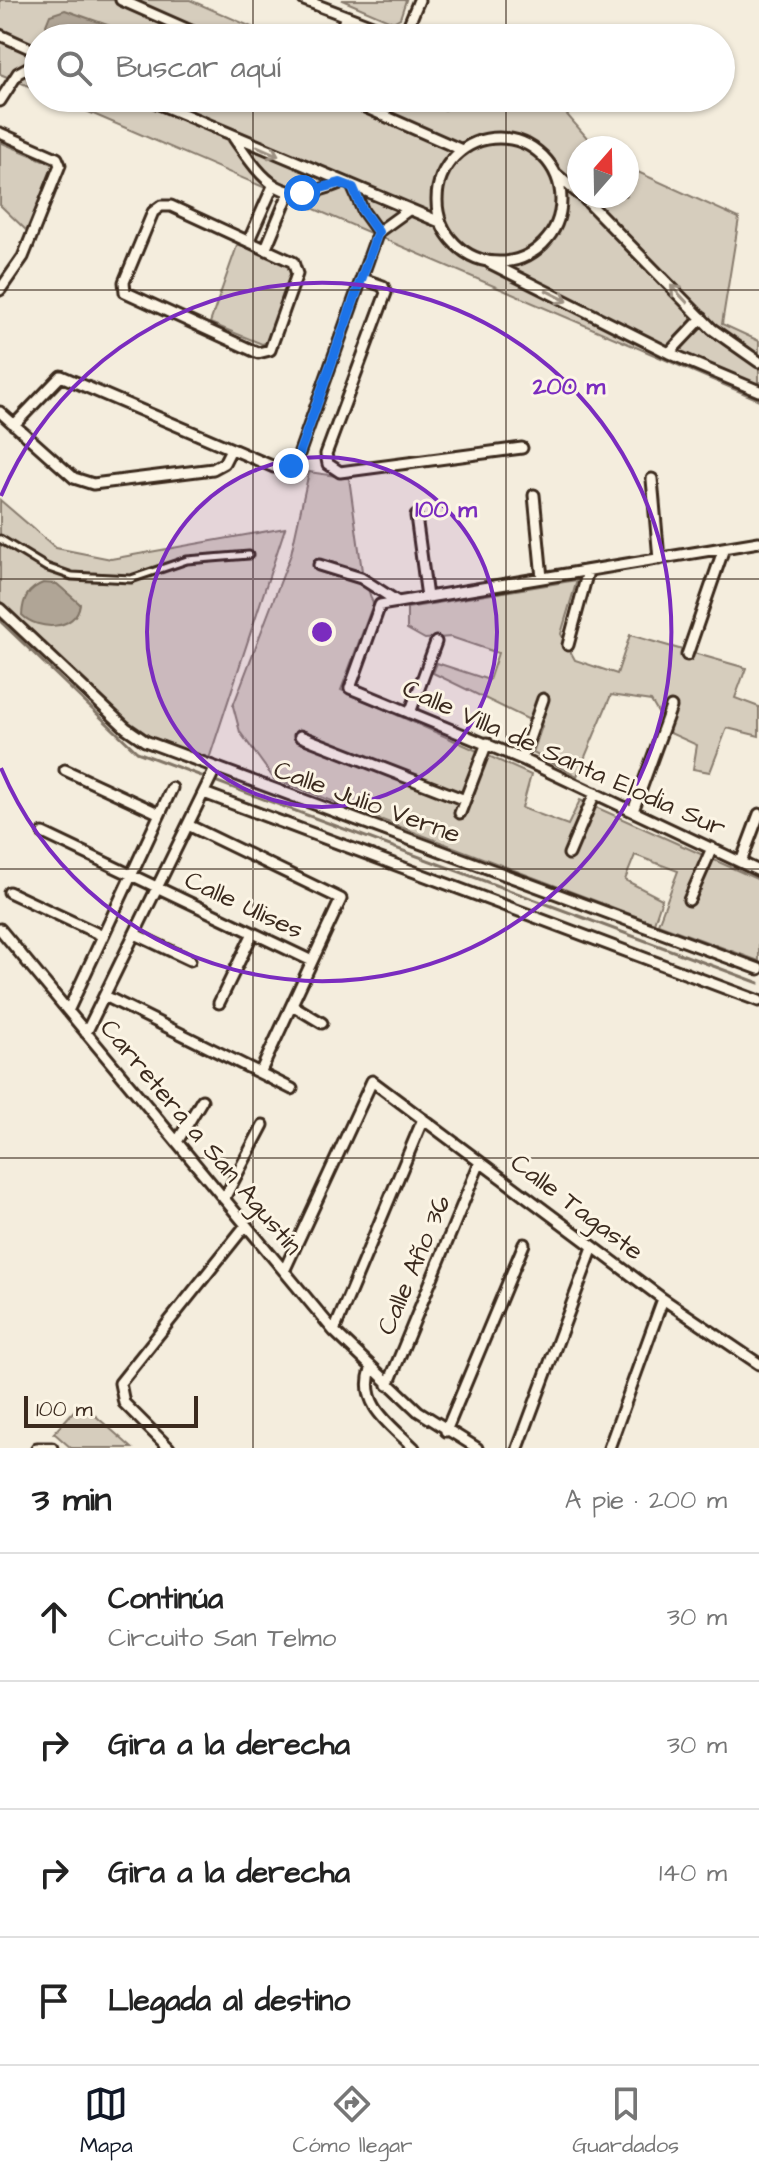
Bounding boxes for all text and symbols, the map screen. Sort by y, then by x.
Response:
search box [24,24,735,112]
icon: search [52,46,96,90]
text: Buscar aquí [116,47,281,89]
north arrow [567,136,639,208]
one-way arrow [255,145,280,160]
route start [284,175,320,211]
one-way arrow [669,284,688,304]
one-way arrow [544,289,568,305]
text: 200 m [532,370,605,404]
route end [273,448,309,484]
text: 100 m [415,493,477,527]
centre of rings [308,618,336,646]
street label: Calle Villa de Santa Elodia Sur [397,670,731,846]
street label: Calle Julio Verne [269,752,465,852]
street label: Calle Ulises [179,862,309,948]
street label: Carretera a San Agustín [90,1011,310,1264]
street label: Calle Tagaste [502,1145,651,1271]
street label: Calle Año 36 [368,1190,460,1340]
scale bar [24,1392,198,1428]
text: 100 m [36,1394,93,1425]
text: 3 min [32,1476,112,1524]
text: A pie · 200 m [565,1482,727,1518]
text: Continúa [108,1578,223,1620]
icon: ahead [32,1595,76,1639]
text: 30 m [667,1599,727,1635]
text: Circuito San Telmo [108,1620,336,1656]
icon: right [32,1723,76,1767]
text: Gira a la derecha [108,1724,350,1766]
text: 30 m [667,1727,727,1763]
icon: right [32,1851,76,1895]
text: Gira a la derecha [108,1852,350,1894]
text: 140 m [659,1855,727,1891]
icon: arrive [32,1979,76,2023]
text: Llegada al destino [108,1980,350,2022]
tab: Mapa [80,2082,133,2161]
tab: Cómo llegar [293,2082,412,2161]
tab: Guardados [572,2082,679,2161]

